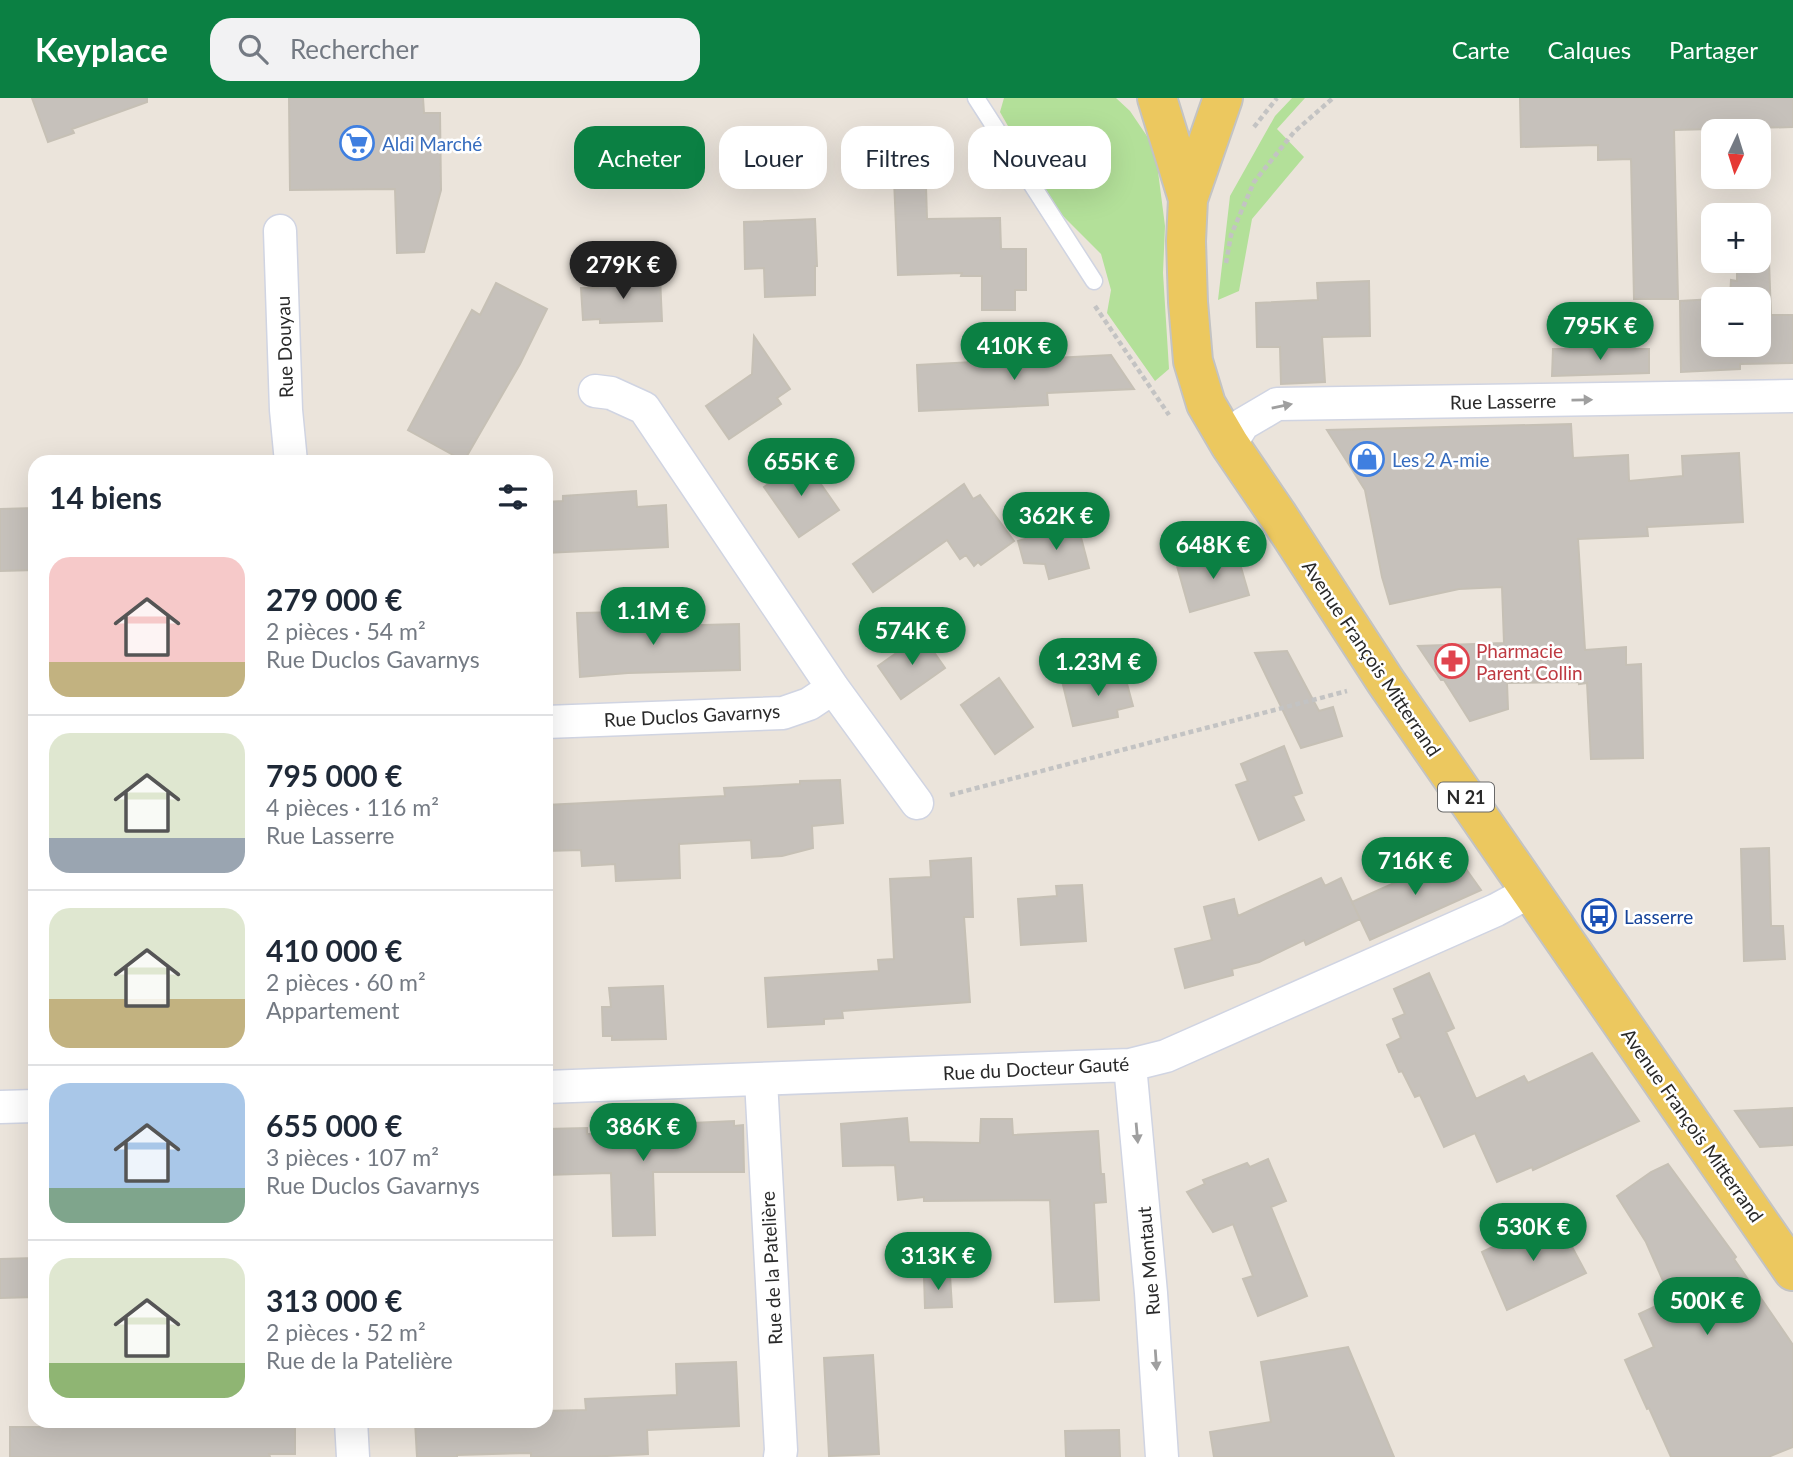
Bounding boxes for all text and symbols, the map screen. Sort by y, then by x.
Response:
search box [210,18,700,81]
text: Keyplace [35,29,168,69]
icon: search [234,30,272,68]
text: Rechercher [290,33,419,65]
text: Carte [1452,35,1510,64]
text: Calques [1548,35,1631,64]
text: Partager [1669,35,1758,64]
north arrow [1701,119,1771,189]
map controls [1701,119,1771,357]
supermarket icon: Aldi Marché [338,124,376,162]
chip: Acheter [574,126,705,189]
chip: Louer [719,126,827,189]
chip: Filtres [841,126,954,189]
chip: Nouveau [968,126,1111,189]
place label: Aldi Marché [382,132,482,155]
button: + [1701,203,1771,273]
pin: 279K € [566,242,680,301]
text: 279K € [586,250,660,278]
button: − [1701,287,1771,357]
street label: Rue Douyau [271,295,297,399]
pin: 795K € [1543,302,1657,362]
text: 795K € [1563,311,1637,339]
pin: 410K € [957,322,1071,382]
text: 410K € [977,331,1051,359]
street label: Rue Lasserre [1450,389,1556,413]
one-way arrow [1571,394,1593,405]
one-way arrow [1271,400,1293,411]
pin: 655K € [744,438,858,498]
shop icon: Les 2 A-mie [1348,440,1386,478]
text: 655K € [764,447,838,475]
place label: Les 2 A-mie [1392,448,1490,471]
icon: filters [494,478,532,516]
text: 14 biens [49,479,162,515]
pin: 362K € [999,492,1113,552]
text: 362K € [1019,501,1093,529]
pin: 648K € [1156,522,1270,581]
text: 648K € [1176,530,1250,558]
street label: Avenue François Mitterrand [1298,556,1446,760]
text: 279 000 € [266,581,402,617]
icon: home [105,585,189,669]
pin: 1.1M € [596,588,710,647]
text: 1.1M € [617,596,689,624]
pin: 574K € [855,608,969,667]
text: 574K € [875,616,949,644]
text: 2 pièces · 54 m² [266,617,426,645]
pin: 1.23M € [1033,638,1163,698]
place label: Pharmacie Parent Collin [1476,639,1583,684]
pharmacy icon: Pharmacie Parent Collin [1433,642,1471,680]
text: Rue Duclos Gavarnys [266,645,480,673]
text: 1.23M € [1055,647,1141,675]
street label: Rue Duclos Gavarnys [603,699,781,731]
text: 795 000 € [266,757,402,793]
icon: home [105,761,189,845]
road number: N 21 [1438,782,1494,812]
text: 4 pièces · 116 m² [266,793,439,821]
text: Rue Lasserre [266,821,395,849]
pin: 716K € [1358,838,1472,897]
text: 716K € [1378,846,1452,874]
bus stop icon: Lasserre [1580,897,1618,935]
place label: Lasserre [1624,905,1693,928]
text: 410 000 € [266,932,402,968]
icon: home [105,936,189,1020]
text: 2 pièces · 60 m² [266,968,426,996]
text: Appartement [266,996,399,1024]
street label: Avenue François Mitterrand [1617,1024,1769,1226]
street label: Rue du Docteur Gauté [942,1052,1130,1084]
pin: 386K € [586,1104,700,1163]
text: 655 000 € [266,1107,402,1143]
icon: home [105,1111,189,1195]
text: 386K € [606,1112,680,1140]
one-way arrow [1132,1122,1143,1144]
text: 3 pièces · 107 m² [266,1143,439,1171]
text: Rue Duclos Gavarnys [266,1171,480,1199]
street label: Rue de la Patelière [755,1190,787,1346]
pin: 530K € [1476,1204,1590,1263]
street label: Rue Montaut [1132,1205,1164,1316]
text: 530K € [1496,1212,1570,1240]
pin: 313K € [881,1232,995,1292]
text: 313K € [901,1241,975,1269]
pin: 500K € [1650,1278,1764,1337]
text: 313 000 € [266,1282,402,1318]
icon: home [105,1286,189,1370]
text: 500K € [1670,1286,1744,1314]
text: 2 pièces · 52 m² [266,1318,426,1346]
text: Rue de la Patelière [266,1346,453,1374]
one-way arrow [1150,1349,1161,1371]

